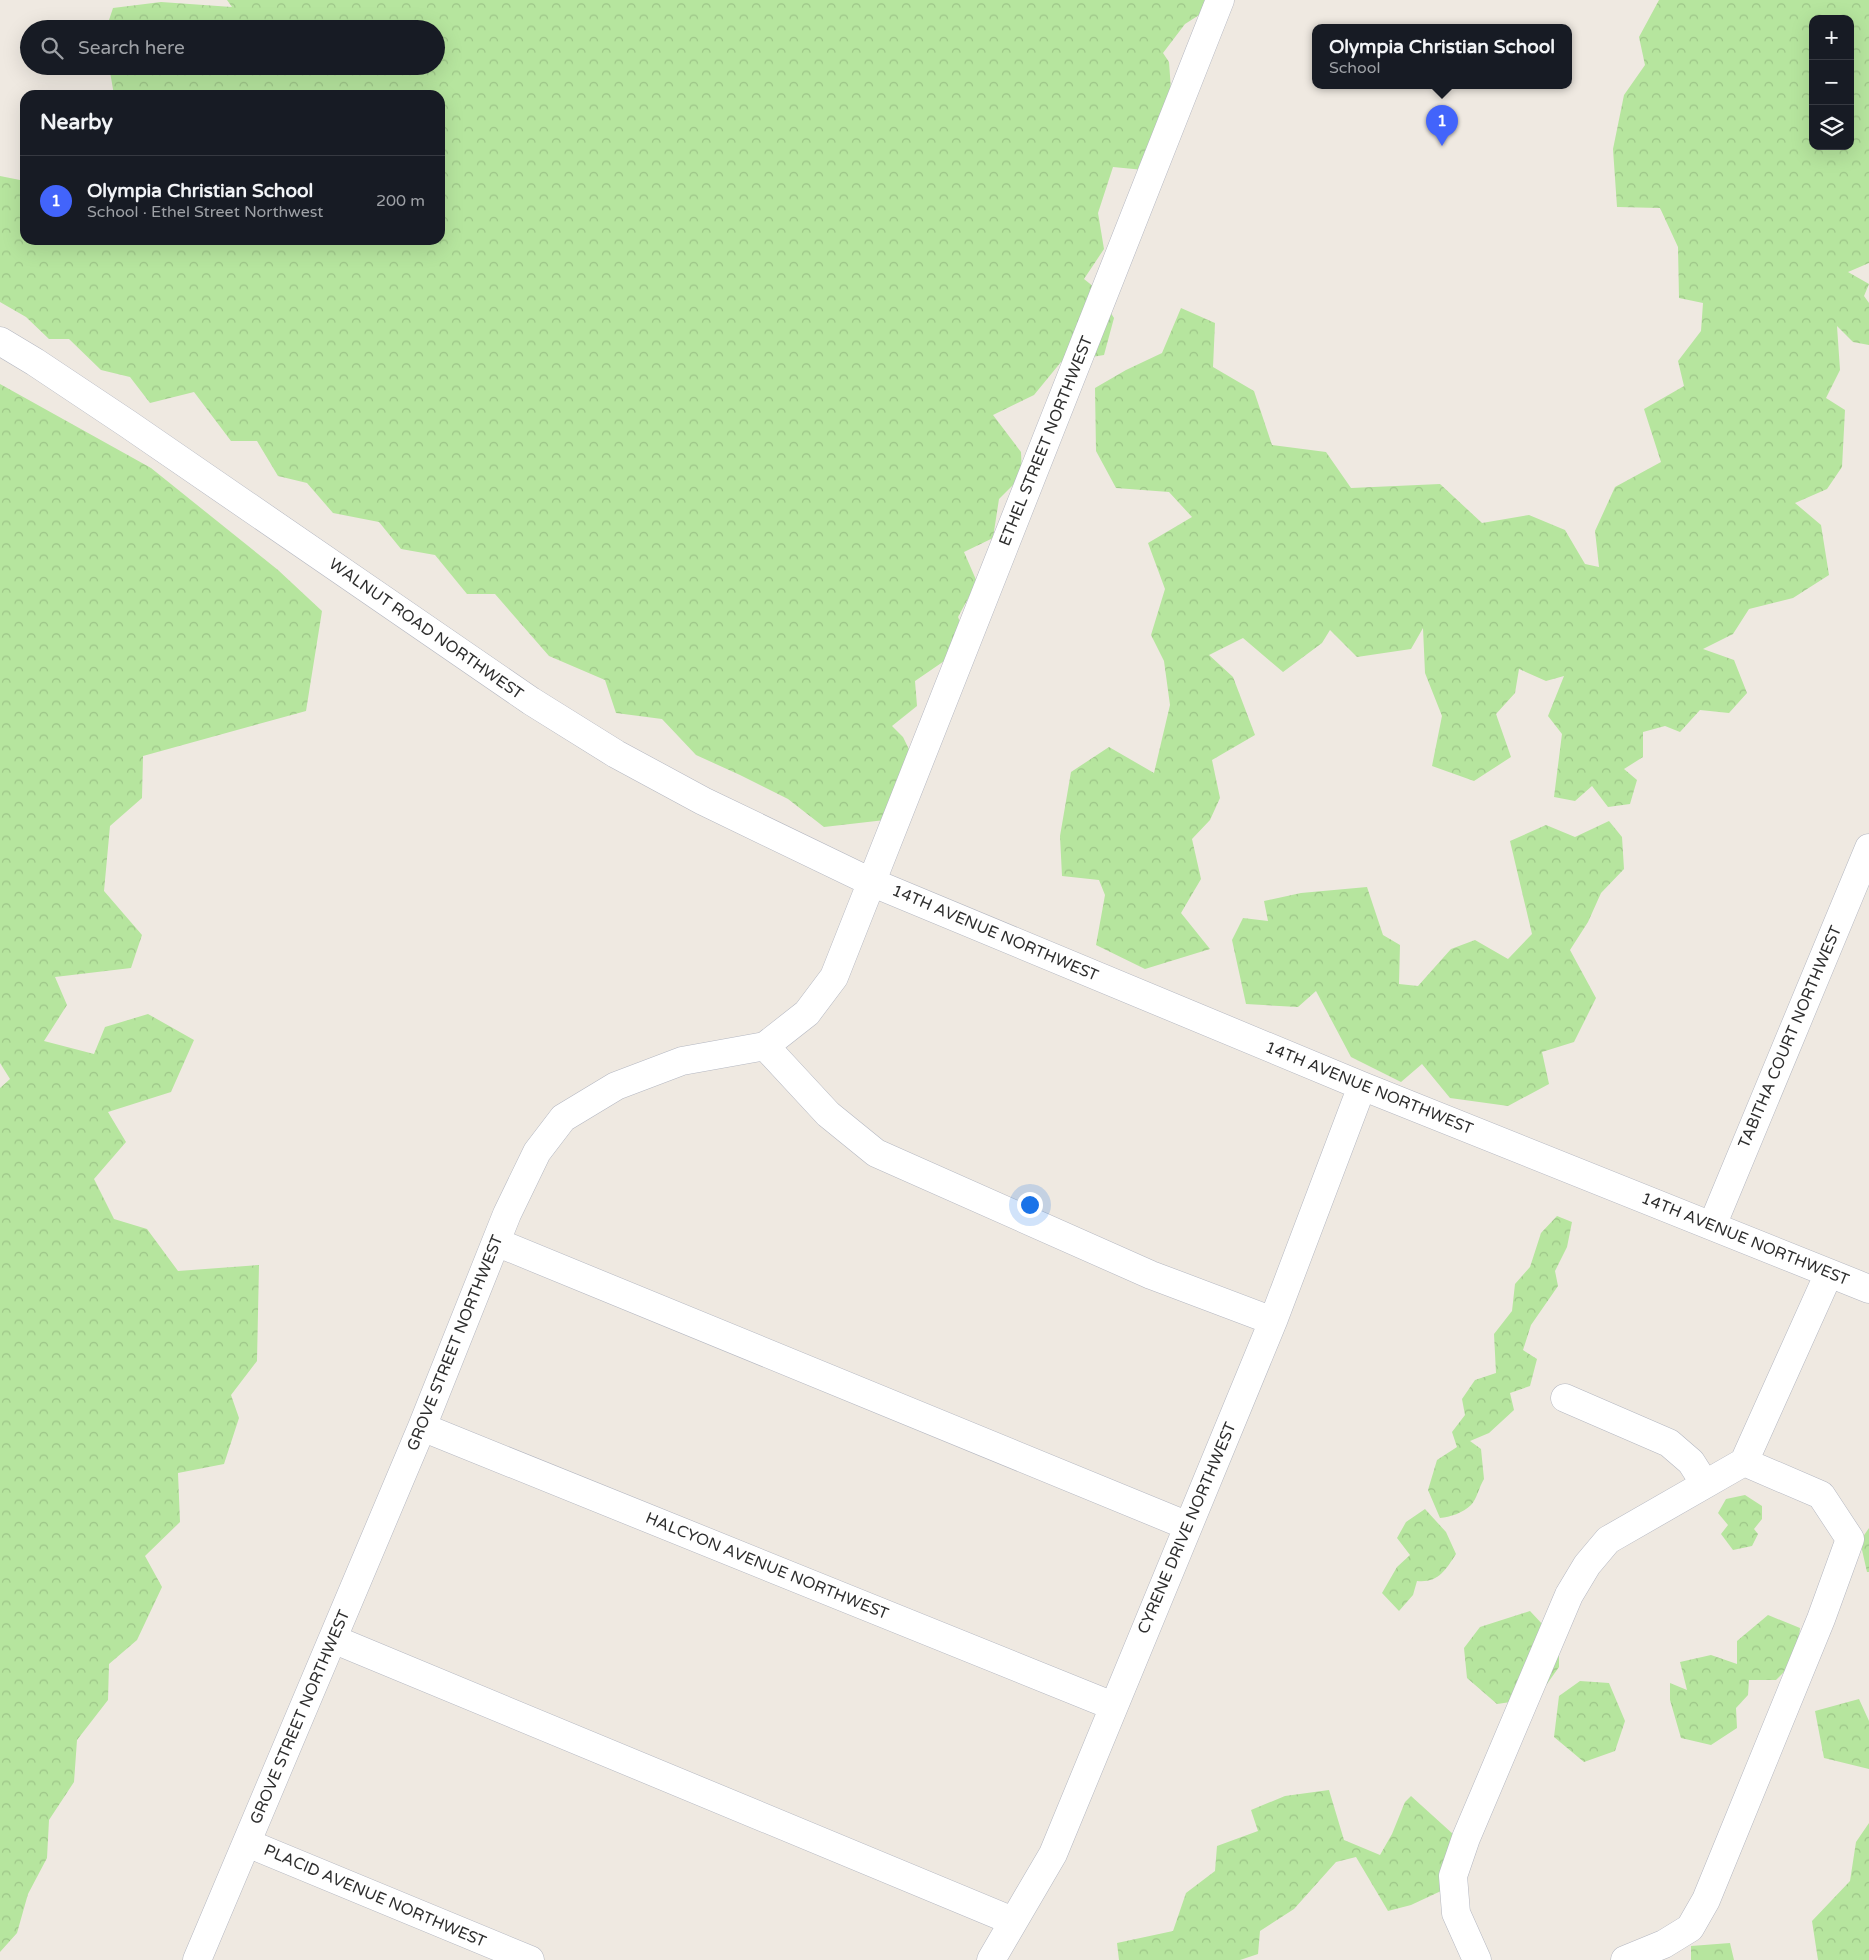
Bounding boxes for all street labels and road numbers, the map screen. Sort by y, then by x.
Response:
street label: ETHEL STREET NORTHWEST [995,333,1097,549]
street label: WALNUT ROAD NORTHWEST [325,554,527,704]
street label: 14TH AVENUE NORTHWEST [889,880,1102,986]
street label: TABITHA COURT NORTHWEST [1734,922,1846,1151]
street label: 14TH AVENUE NORTHWEST [1262,1037,1476,1139]
street label: 14TH AVENUE NORTHWEST [1638,1188,1852,1290]
street label: GROVE STREET NORTHWEST [402,1232,508,1454]
street label: CYRENE DRIVE NORTHWEST [1133,1419,1241,1637]
street label: HALCYON AVENUE NORTHWEST [643,1508,892,1624]
street label: GROVE STREET NORTHWEST [246,1607,354,1827]
street label: PLACID AVENUE NORTHWEST [261,1840,489,1952]

